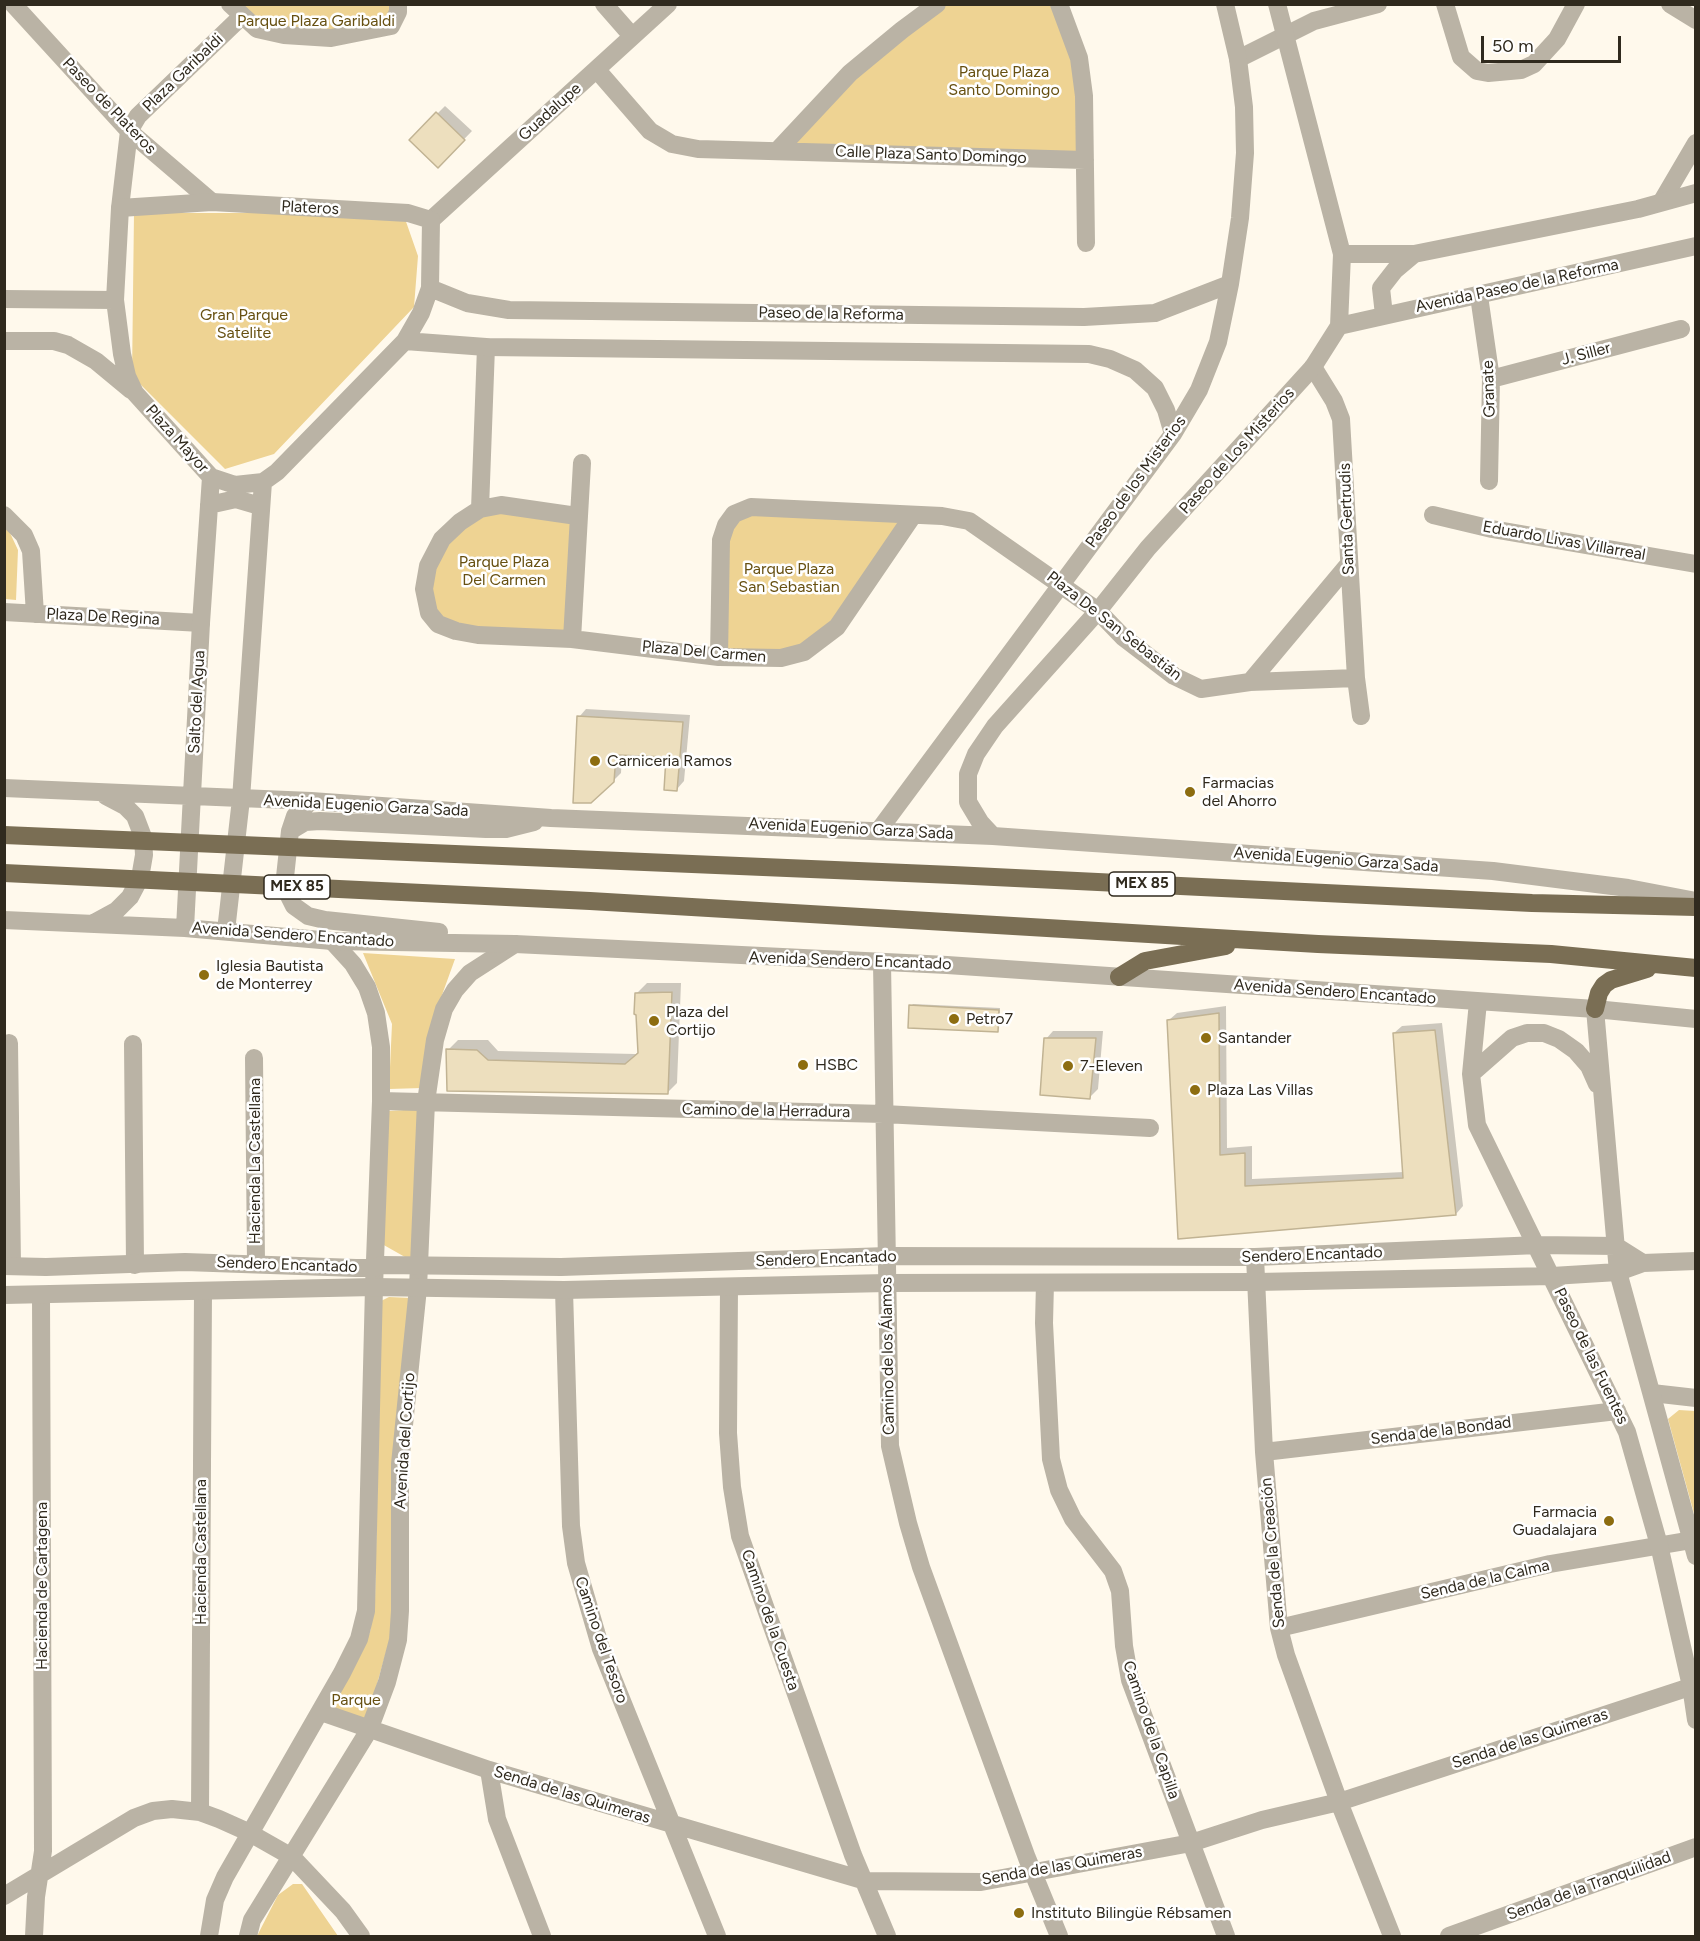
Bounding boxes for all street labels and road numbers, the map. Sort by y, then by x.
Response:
street label: Plaza Garibaldi [139,30,227,116]
street label: Paseo de Plateros [58,54,160,158]
street label: Guadalupe [515,79,585,145]
street label: Calle Plaza Santo Domingo [835,142,1027,168]
street label: Plateros [281,197,339,219]
street label: Avenida Paseo de la Reforma [1414,255,1620,317]
street label: Paseo de la Reforma [758,303,904,325]
street label: J. Siller [1559,338,1613,370]
street label: Granate [1478,360,1500,418]
street label: Paseo de Los Misterios [1175,384,1299,518]
street label: Plaza Mayor [141,401,213,477]
street label: Paseo de los Misterios [1082,412,1190,552]
street label: Santa Gertrudis [1335,463,1359,575]
street label: Eduardo Livas Villarreal [1481,517,1647,565]
street label: Plaza De San Sebastián [1043,567,1185,685]
street label: Plaza De Regina [46,604,160,630]
street label: Plaza Del Carmen [641,637,767,667]
street label: Salto del Agua [185,650,209,754]
street label: Avenida Eugenio Garza Sada [263,791,469,821]
street label: Avenida Eugenio Garza Sada [748,814,954,844]
street label: Avenida Eugenio Garza Sada [1233,843,1439,877]
road number: MEX 85 [1109,872,1175,896]
road number: MEX 85 [264,875,330,899]
street label: Avenida Sendero Encantado [191,918,395,952]
street label: Avenida Sendero Encantado [748,948,952,974]
street label: Avenida Sendero Encantado [1233,975,1437,1009]
street label: Hacienda La Castellana [245,1078,265,1244]
street label: Camino de la Herradura [682,1100,850,1122]
street label: Sendero Encantado [1241,1243,1383,1267]
street label: Sendero Encantado [755,1247,897,1271]
street label: Sendero Encantado [216,1253,358,1277]
street label: Camino de los Álamos [877,1277,899,1435]
street label: Paseo de las Fuentes [1550,1285,1632,1427]
street label: Avenida del Cortijo [391,1372,419,1510]
street label: Senda de la Bondad [1370,1413,1512,1449]
street label: Senda de la Creación [1257,1477,1289,1629]
street label: Hacienda Castellana [191,1479,211,1625]
street label: Hacienda de Cartagena [32,1502,52,1670]
street label: Camino de la Cuesta [737,1547,803,1693]
street label: Senda de la Calma [1419,1556,1551,1604]
street label: Camino del Tesoro [570,1574,632,1706]
street label: Camino de la Capilla [1118,1658,1184,1802]
street label: Senda de las Quimeras [1450,1705,1610,1773]
street label: Senda de las Quimeras [491,1762,653,1828]
street label: Senda de las Quimeras [980,1842,1144,1890]
street label: Senda de la Tranquilidad [1504,1847,1674,1925]

